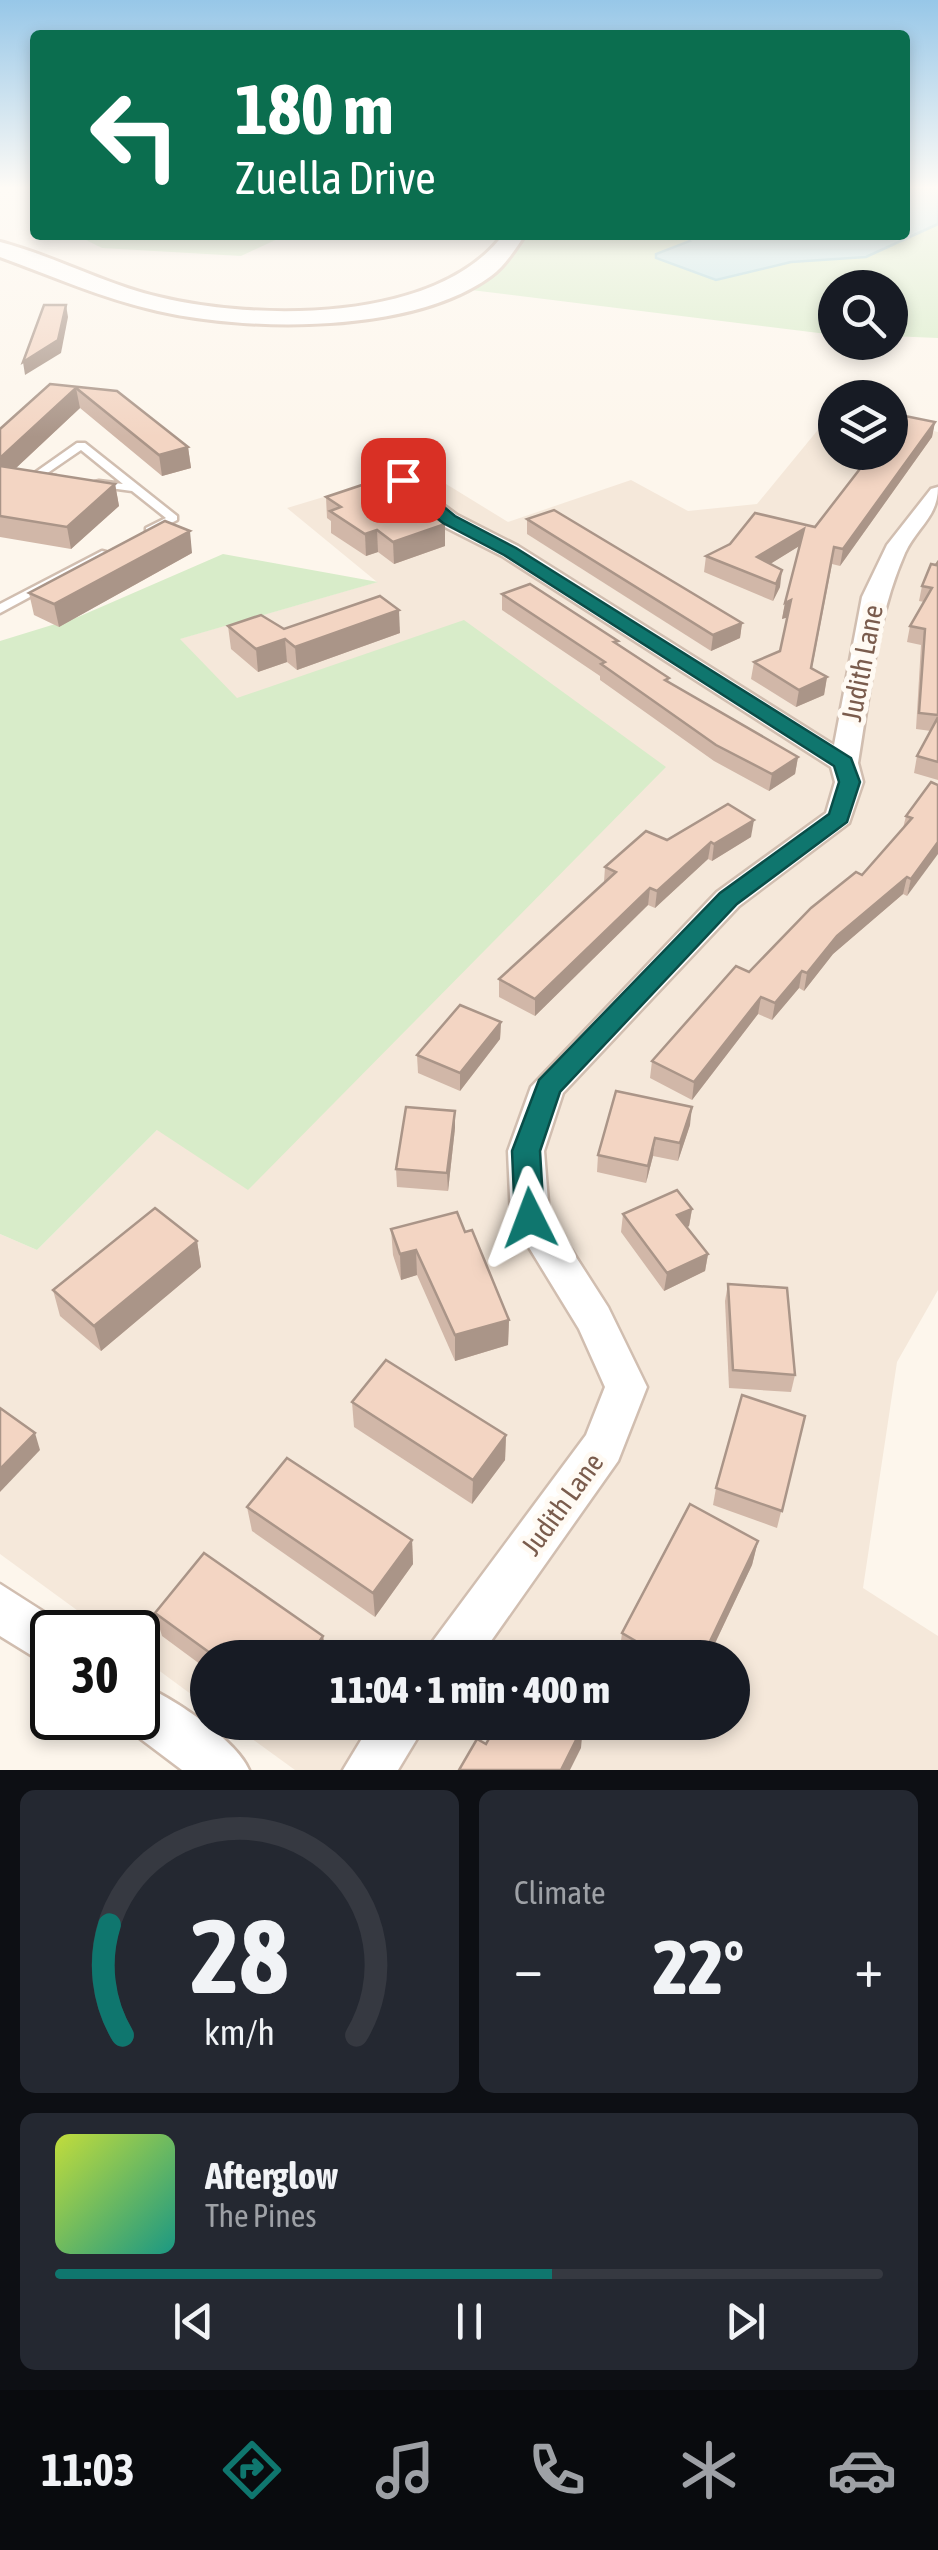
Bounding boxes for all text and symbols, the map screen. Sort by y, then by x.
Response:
text: 180 m [235,69,394,149]
icon: left [70,70,200,200]
text: Zuella Drive [235,152,436,204]
map controls [818,270,908,470]
button: search [818,270,908,360]
button: layers [818,380,908,470]
pin [361,438,446,523]
icon: arrive [376,453,431,508]
street label: Judith Lane [835,602,889,724]
position arrow [478,1166,582,1270]
street label: Judith Lane [514,1447,610,1561]
speed limit sign: 30 [30,1610,160,1740]
text: 11:04 · 1 min · 400 m [330,1668,610,1711]
text: Climate [514,1874,606,1911]
text: 28 [191,1896,288,2015]
text: 22° [653,1924,744,2010]
text: − [514,1936,543,1999]
text: + [854,1936,883,1999]
text: km/h [204,2012,275,2053]
text: Afterglow [205,2154,338,2197]
text: The Pines [205,2197,317,2234]
icon: previous [166,2294,221,2349]
icon: pause [442,2294,497,2349]
icon: next [718,2294,773,2349]
icon: directions [217,2435,287,2505]
icon: music [370,2435,440,2505]
icon: phone [522,2435,592,2505]
icon: climate [674,2435,744,2505]
icon: car [827,2435,897,2505]
text: 11:03 [41,2444,135,2496]

